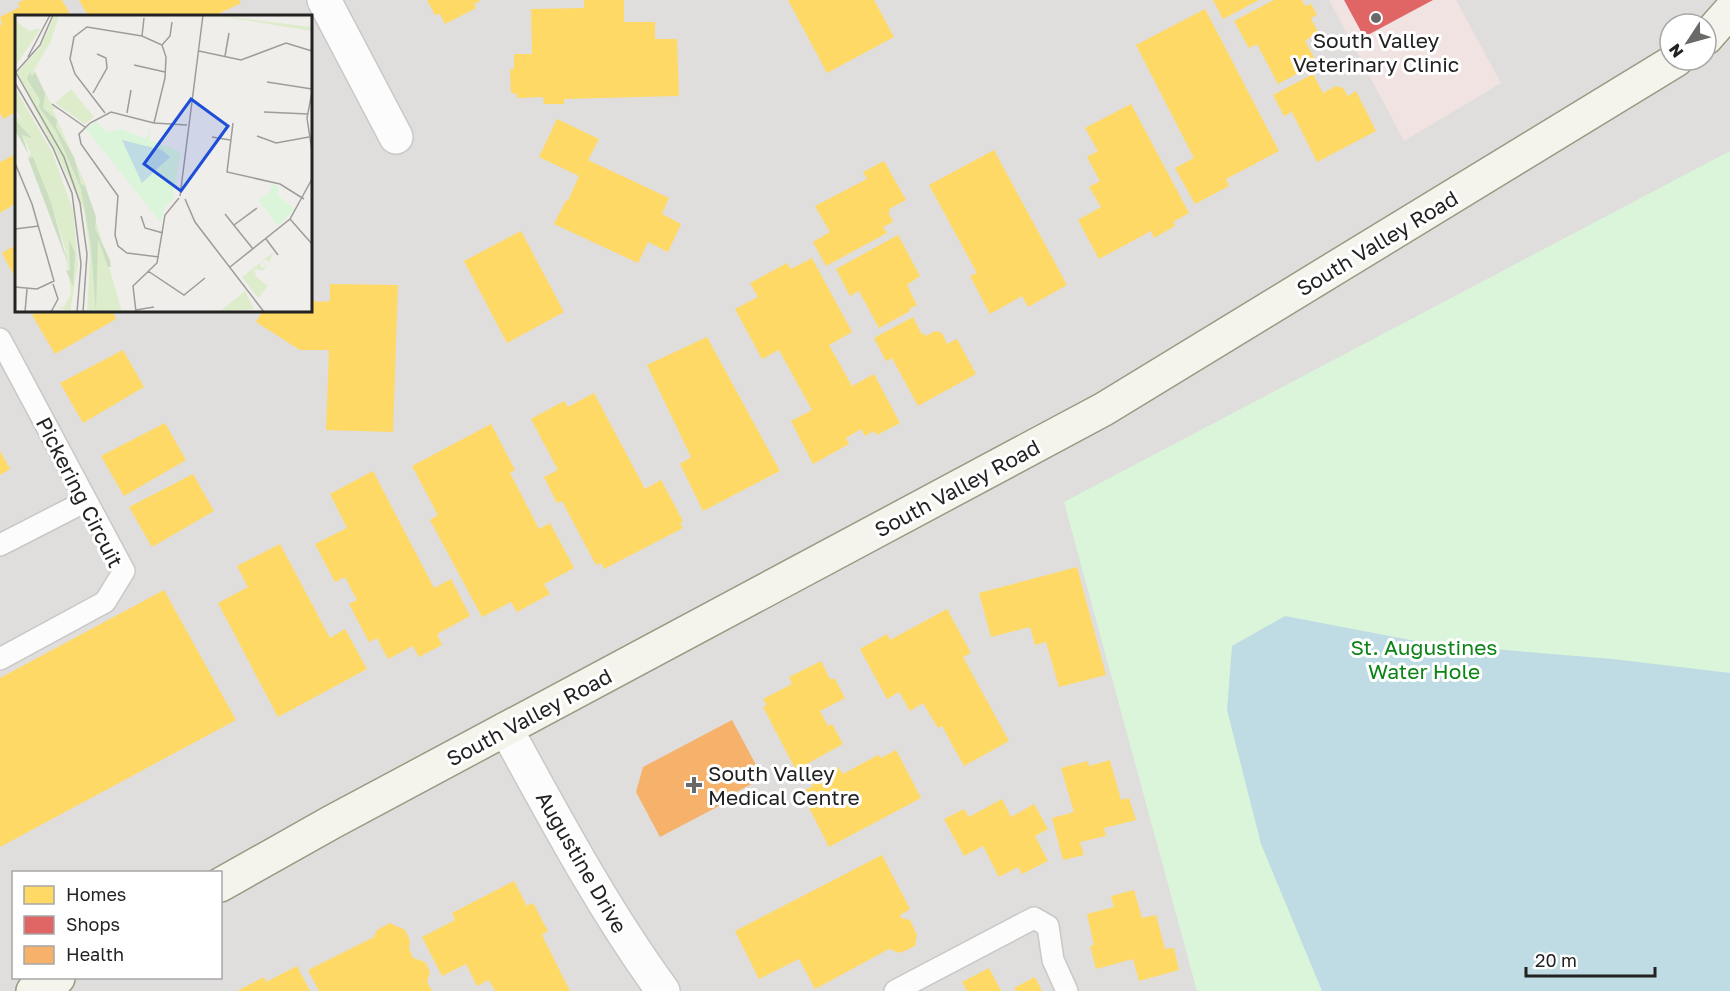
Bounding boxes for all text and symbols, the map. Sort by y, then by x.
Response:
marker: South Valley Veterinary Clinic [1369,11,1383,25]
north arrow [1658,12,1718,72]
inset map [15,15,312,312]
place label: South Valley Veterinary Clinic [1293,27,1459,77]
text: N [1664,40,1688,62]
street label: South Valley Road [1292,185,1462,301]
street label: Pickering Circuit [31,412,129,572]
street label: South Valley Road [870,433,1044,543]
park label: St. Augustines Water Hole [1351,634,1497,684]
street label: South Valley Road [442,662,616,772]
place label: South Valley Medical Centre [708,760,860,810]
marker: South Valley Medical Centre [685,776,703,794]
street label: Augustine Drive [531,786,633,938]
legend [12,871,222,979]
text: Homes [66,883,126,905]
text: Shops [66,913,120,935]
scale bar [1526,940,1655,978]
text: Health [66,943,124,965]
text: 20 m [1535,949,1577,971]

